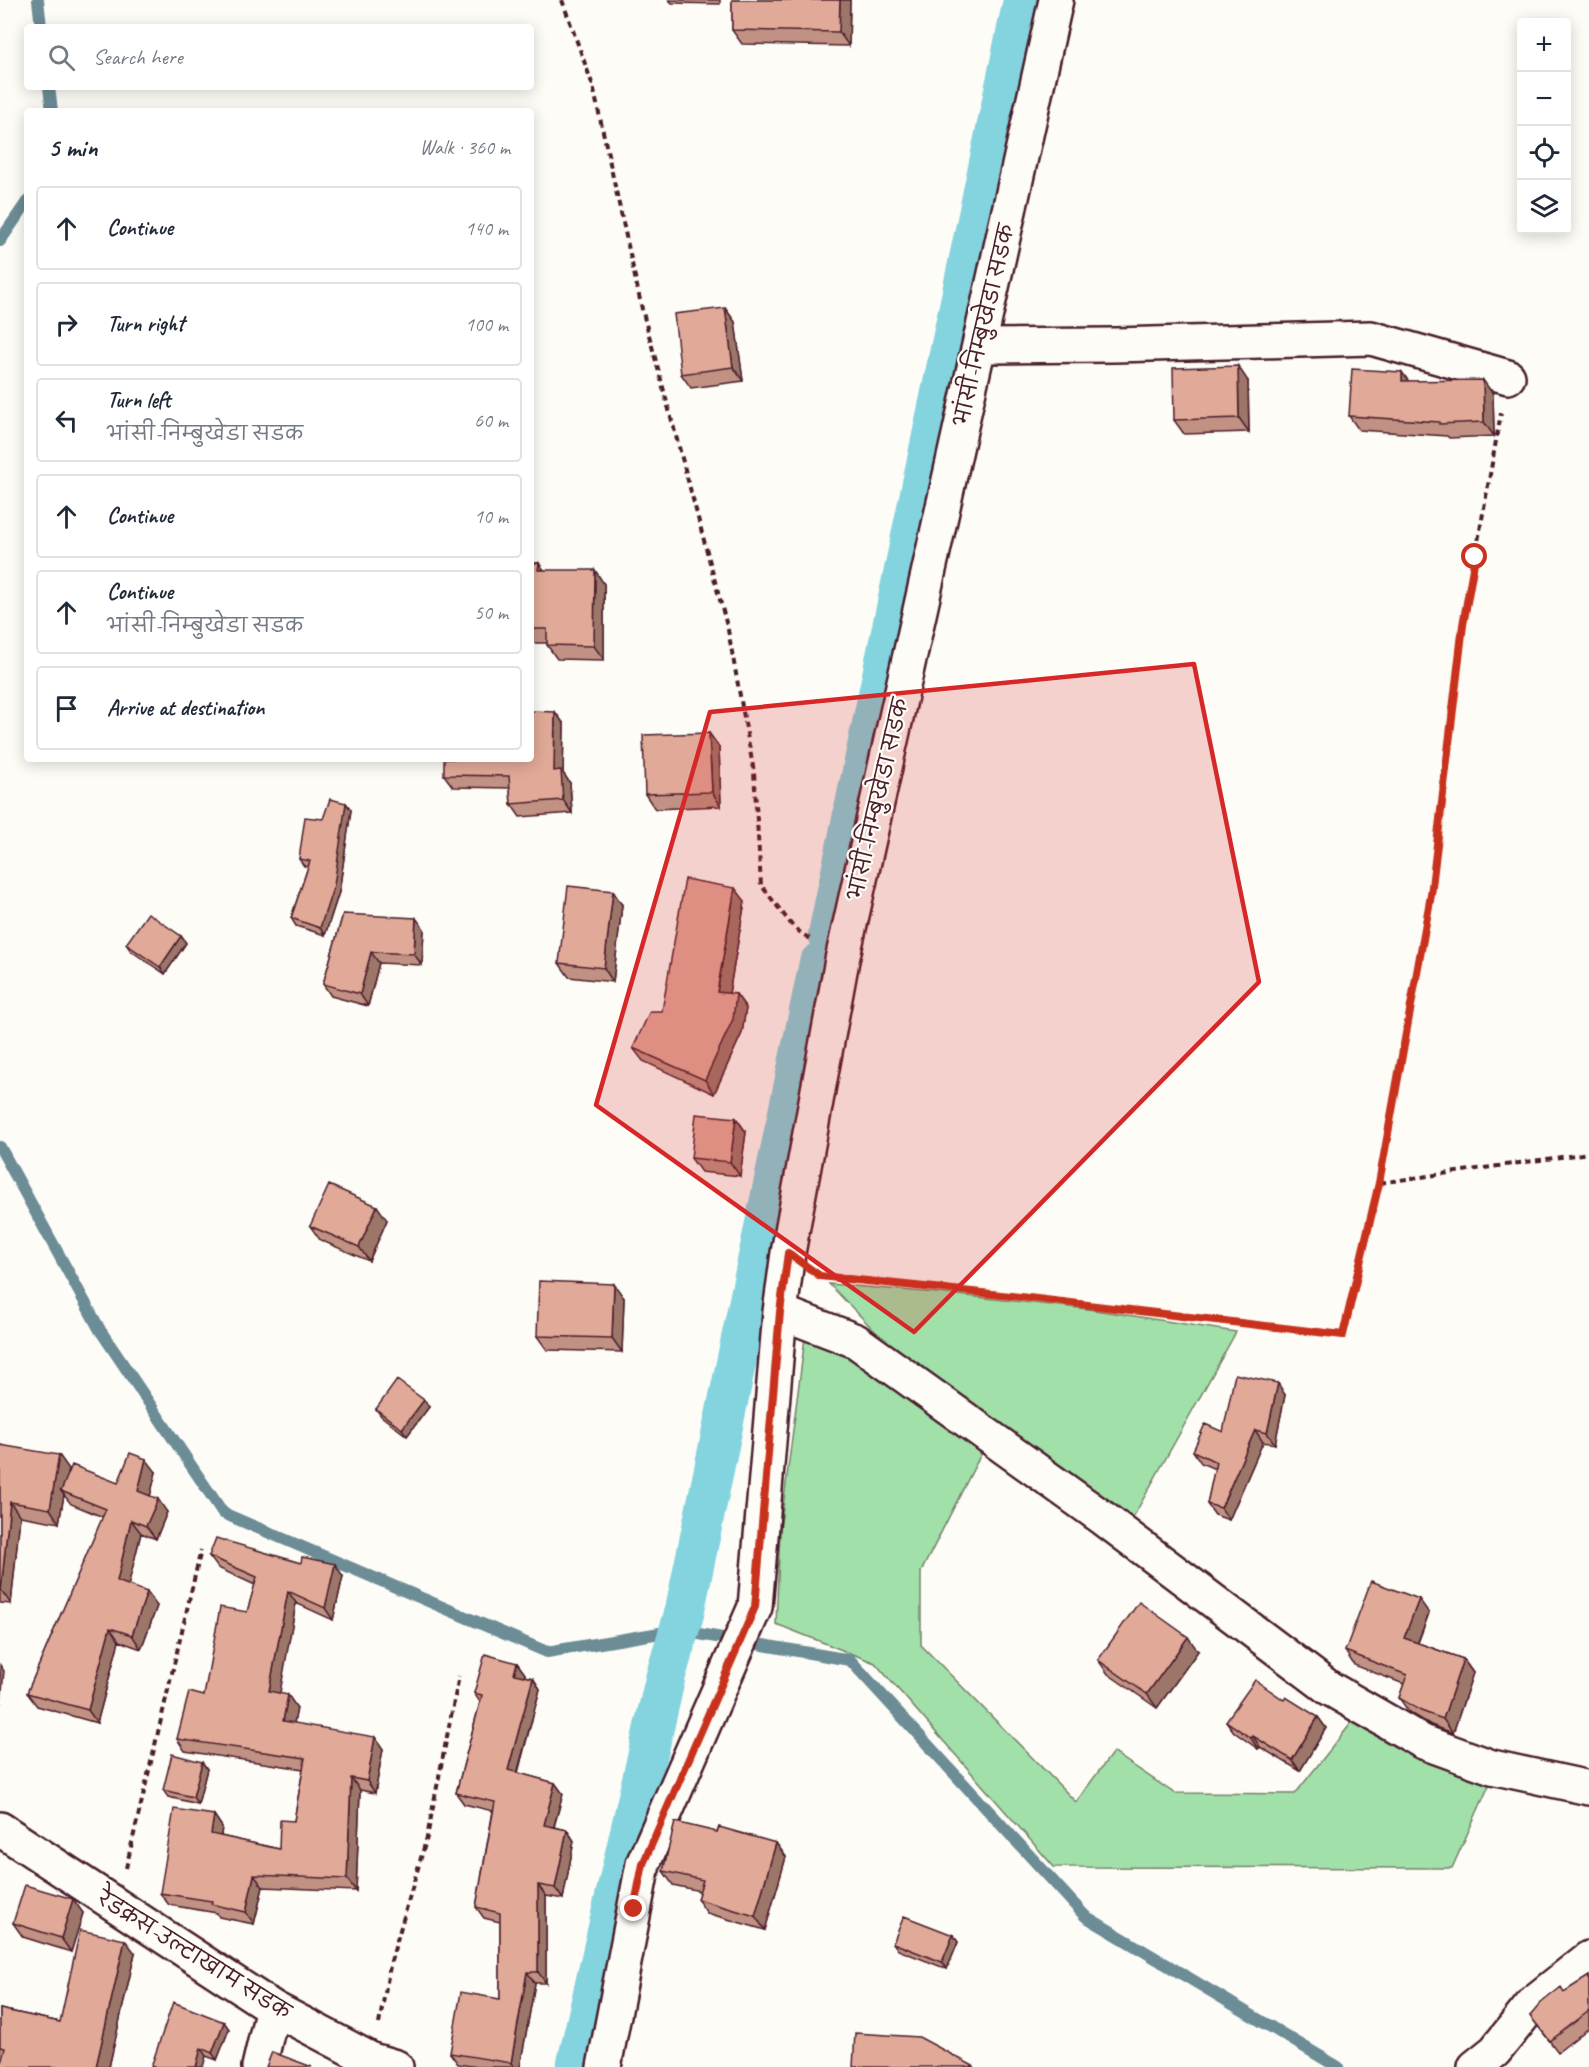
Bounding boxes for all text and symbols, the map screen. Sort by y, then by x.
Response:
map controls [1517,18,1571,234]
button: + [1517,18,1571,72]
search box [24,24,534,90]
icon: search [45,41,78,74]
text: Search here [93,43,183,71]
button: − [1517,72,1571,126]
button: locate [1517,126,1571,180]
text: 5 min [48,131,97,164]
text: Walk · 360 m [420,135,510,160]
button: layers [1517,180,1571,234]
icon: ahead [50,212,83,245]
text: Continue [107,214,173,242]
text: 140 m [465,216,508,241]
street label: भांसी-निम्बुखेडा सडक [943,219,1022,430]
icon: right [50,308,83,341]
text: Turn right [107,310,184,338]
text: 100 m [465,312,508,337]
text: Turn left [107,386,171,414]
icon: left [50,404,83,437]
text: 60 m [474,408,508,433]
text: भांसी-निम्बुखेडा सडक [107,421,303,446]
icon: ahead [50,500,83,533]
text: Continue [107,502,173,530]
text: 10 m [474,504,508,529]
route start [1461,543,1487,569]
text: Continue [107,578,173,606]
icon: ahead [50,596,83,629]
text: 50 m [474,600,508,625]
text: भांसी-निम्बुखेडा सडक [107,613,303,638]
icon: arrive [50,692,83,725]
street label: भांसी-निम्बुखेडा सडक [837,693,916,904]
text: Arrive at destination [107,694,264,722]
street label: रेडक्रस-उल्टाखाम सडक [90,1879,300,2026]
route end [620,1895,646,1921]

